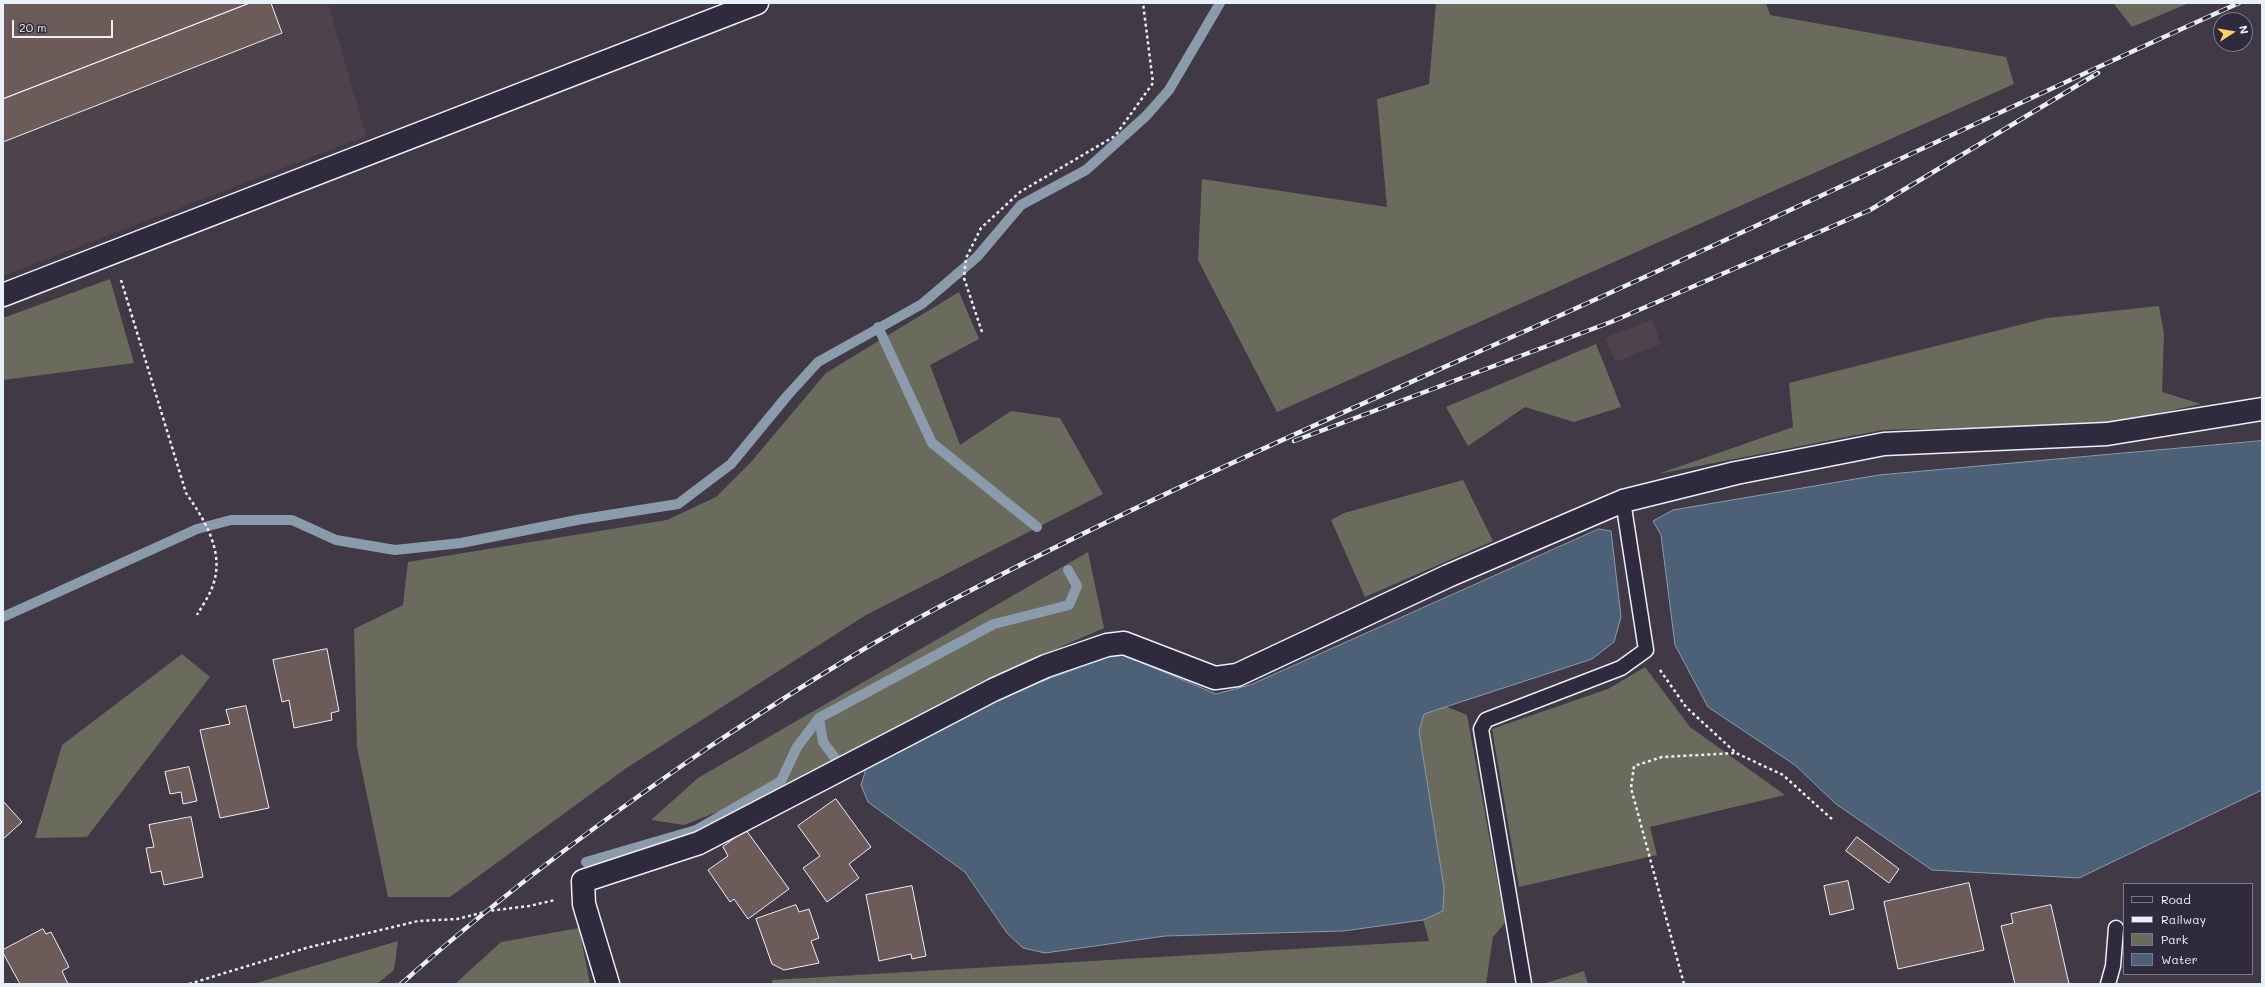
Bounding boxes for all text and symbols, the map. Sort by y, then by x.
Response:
scale bar [14,12,115,38]
north arrow [2213,12,2253,52]
text: 20 m [19,19,47,35]
text: N [2236,24,2252,35]
legend [2123,883,2253,975]
text: Road [2161,891,2191,907]
text: Railway [2161,911,2206,927]
text: Park [2161,931,2188,947]
text: Water [2161,951,2198,967]

